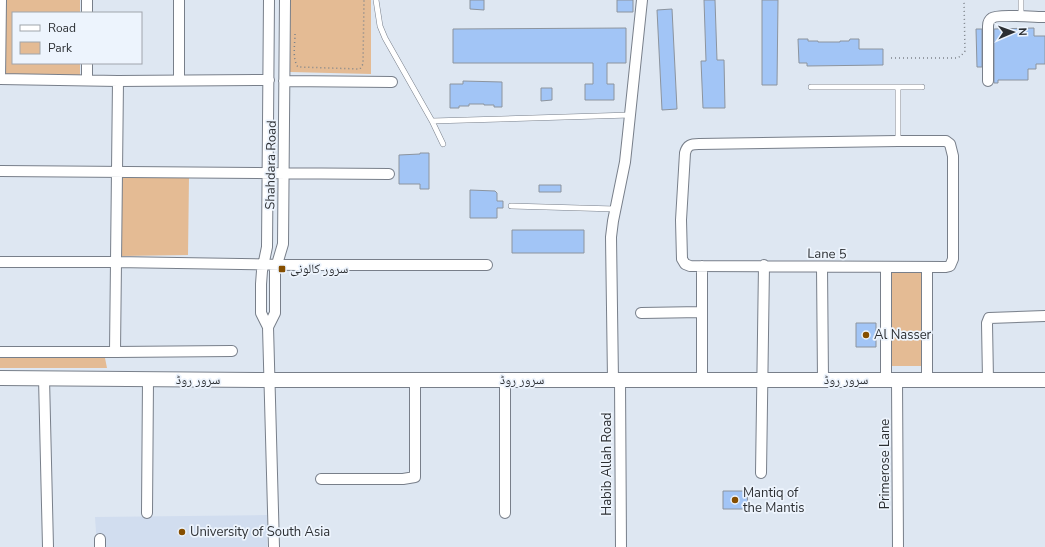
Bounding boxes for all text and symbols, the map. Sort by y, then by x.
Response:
legend [12,12,142,64]
north arrow [993,12,1033,52]
text: Road [48,20,76,36]
text: N [1015,27,1030,36]
text: Park [48,40,73,56]
street label: Shahdara Road [261,120,281,210]
street label: Lane 5 [807,245,847,263]
place label: سرور کالونی [290,260,348,278]
marker: سرور کالونی [277,264,287,274]
place label: Al Nasser [874,326,932,344]
marker: Al Nasser [861,330,871,340]
street label: سرور روڈ [176,371,220,389]
street label: سرور روڈ [500,371,544,389]
street label: سرور روڈ [824,371,868,389]
street label: Habib Allah Road [598,412,616,516]
street label: Primerose Lane [876,419,894,509]
place label: Mantiq of the Mantis [743,484,804,517]
marker: Mantiq of the Mantis [730,495,740,505]
place label: University of South Asia [190,523,330,541]
marker: University of South Asia [177,527,187,537]

